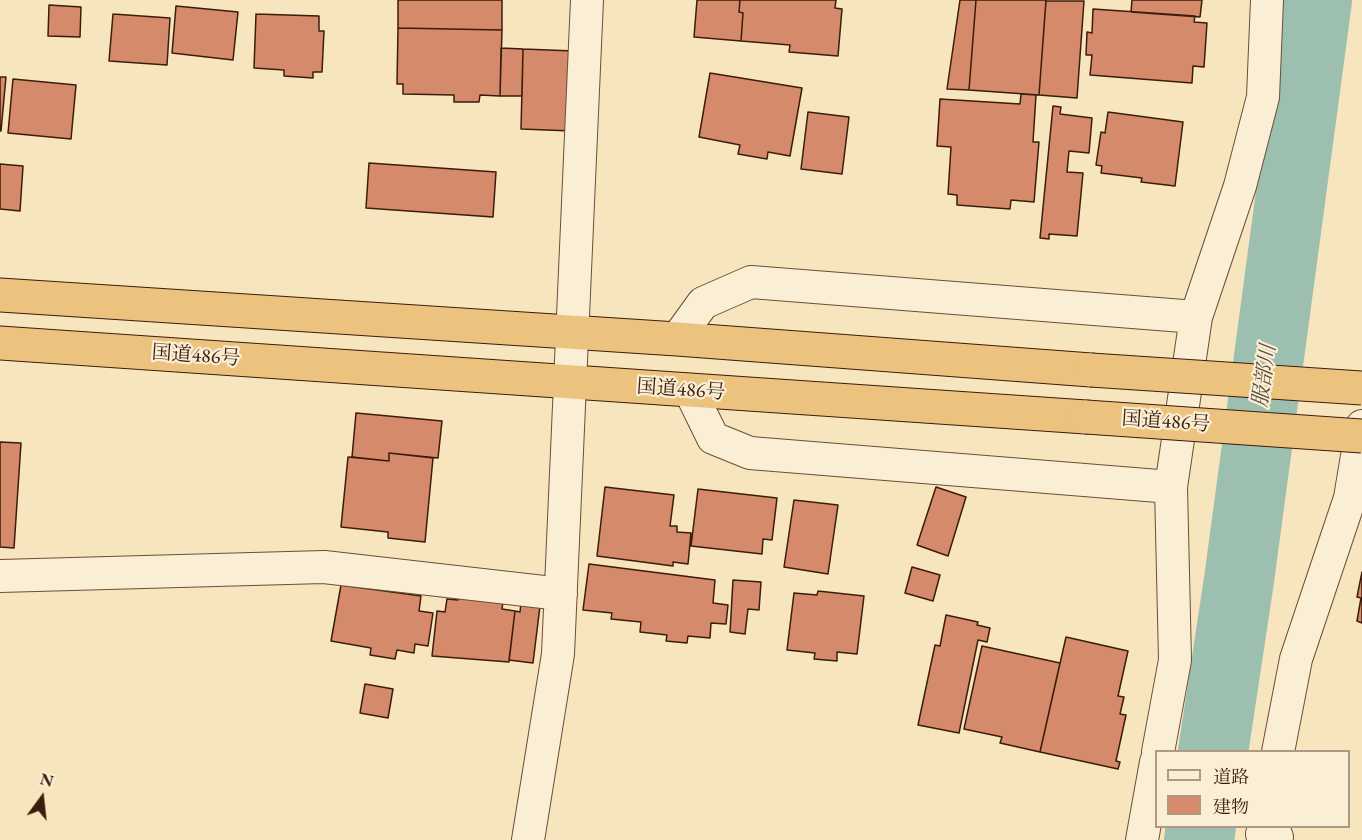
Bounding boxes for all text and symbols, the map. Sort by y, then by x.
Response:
street label: 国道486号 [151,341,241,371]
water label: 服部川 [1248,343,1282,409]
street label: 国道486号 [636,375,726,405]
street label: 国道486号 [1121,407,1211,437]
legend [1155,750,1350,828]
text: 道路 [1213,765,1249,788]
north arrow [12,768,72,828]
text: N [38,768,56,792]
text: 建物 [1213,795,1249,818]

